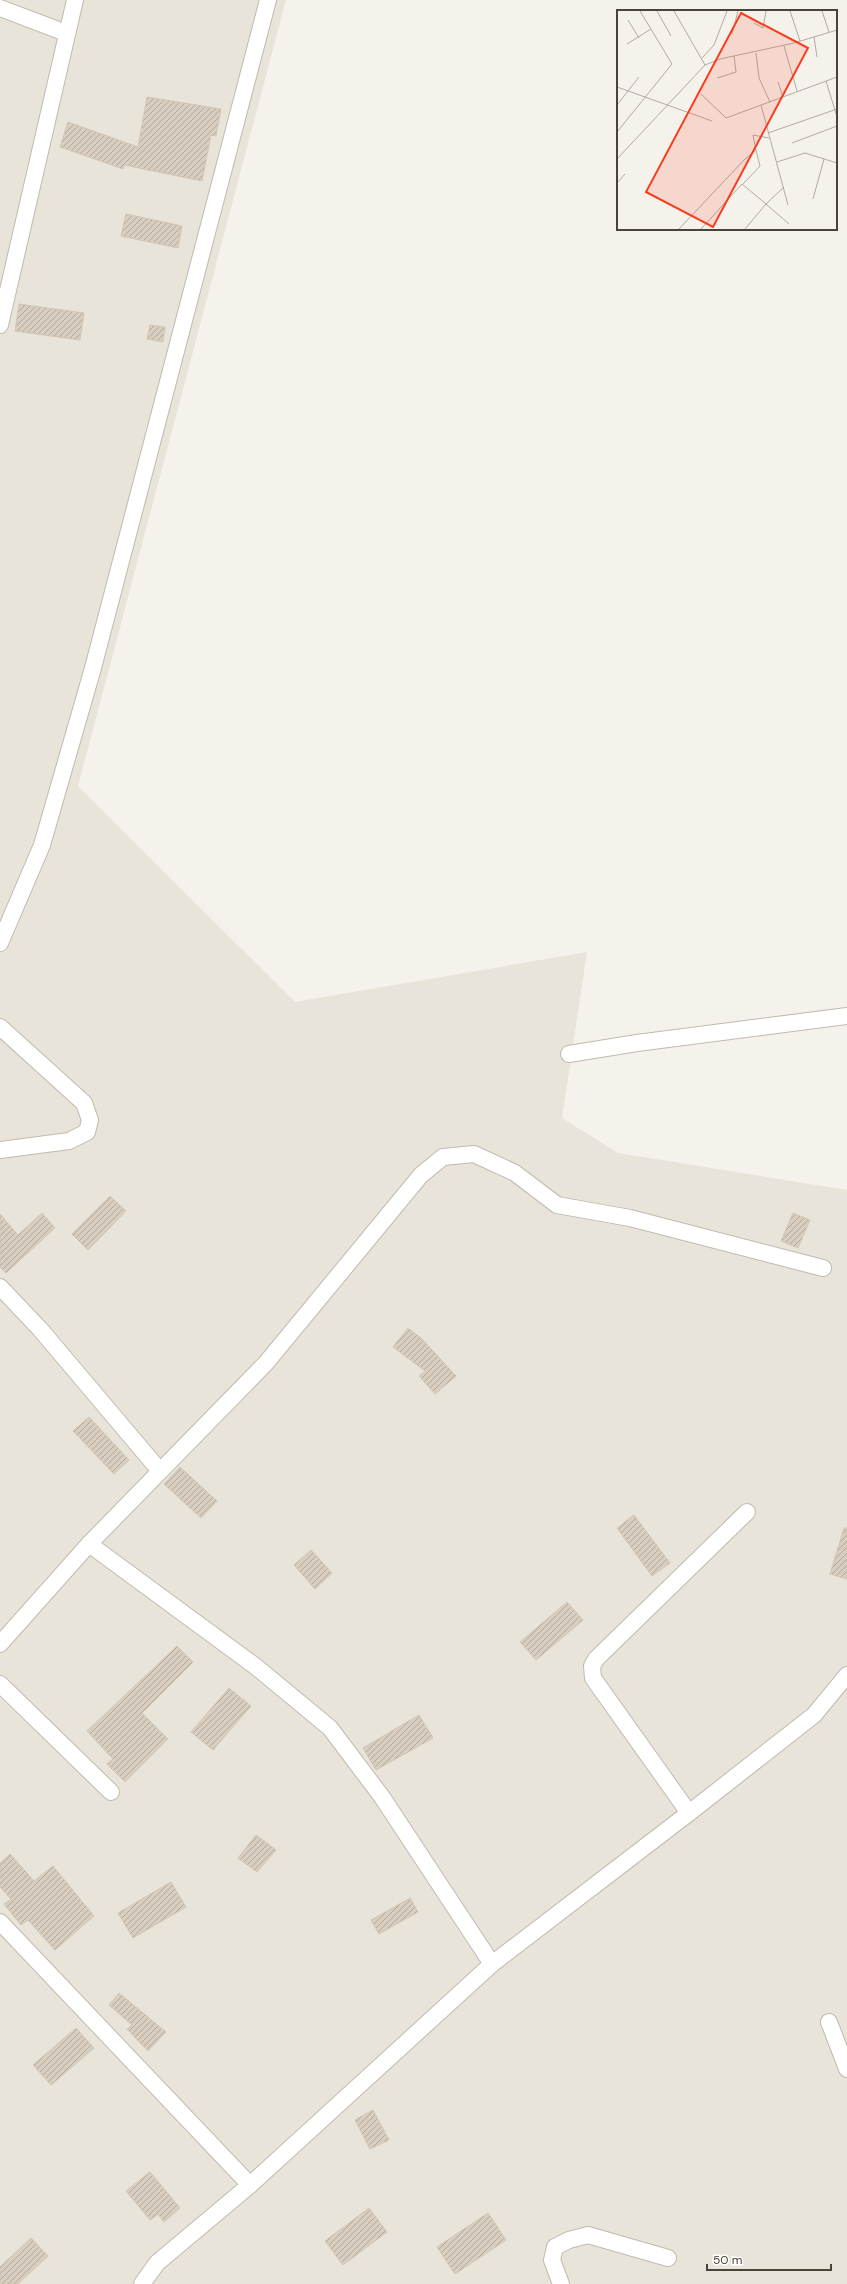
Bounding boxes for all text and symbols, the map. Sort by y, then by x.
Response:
inset map [617,10,837,230]
scale bar [707,2246,831,2272]
text: 50 m [713,2252,742,2268]

